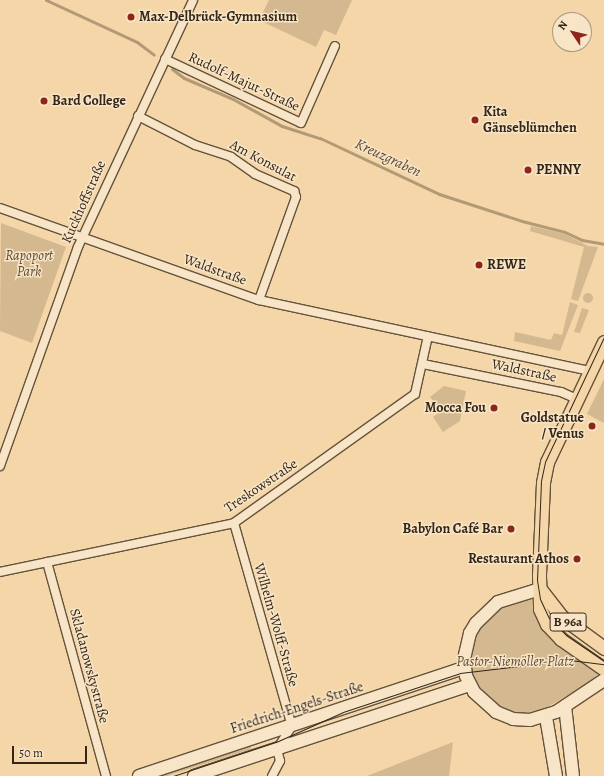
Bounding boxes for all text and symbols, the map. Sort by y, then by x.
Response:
place label: Max-Delbrück-Gymnasium [139,9,297,25]
marker: Max-Delbrück-Gymnasium [126,12,136,22]
north arrow [552,12,592,52]
text: N [554,18,571,33]
street label: Rudolf-Majut-Straße [186,49,302,115]
place label: Bard College [52,93,126,109]
marker: Bard College [39,96,49,106]
place label: Kita Gänseblümchen [483,104,577,136]
marker: Kita Gänseblümchen [470,115,480,125]
water label: Kreuzgraben [352,135,424,181]
street label: Am Konsulat [227,136,299,186]
street label: Kuckhoffstraße [58,158,110,246]
place label: PENNY [536,162,581,178]
marker: PENNY [523,165,533,175]
park label: Rapoport Park [5,248,53,280]
street label: Waldstraße [181,251,249,289]
place label: REWE [487,257,526,273]
marker: REWE [474,260,484,270]
street label: Waldstraße [490,356,558,386]
place label: Mocca Fou [425,400,486,416]
marker: Mocca Fou [489,403,499,413]
place label: Goldstatue / Venus [521,410,584,442]
marker: Goldstatue / Venus [587,421,597,431]
street label: Treskowstraße [221,455,301,517]
place label: Babylon Café Bar [403,521,503,537]
marker: Babylon Café Bar [506,524,516,534]
place label: Restaurant Athos [468,551,569,567]
marker: Restaurant Athos [572,554,582,564]
street label: Wilhelm-Wolff-Straße [250,561,302,689]
street label: Skladanowskystraße [66,607,112,725]
road number: B 96a [549,611,587,633]
park label: Pastor-Niemöller-Platz [456,654,574,670]
street label: Friedrich-Engels-Straße [228,679,366,737]
scale bar [14,738,89,764]
text: 50 m [19,745,43,761]

